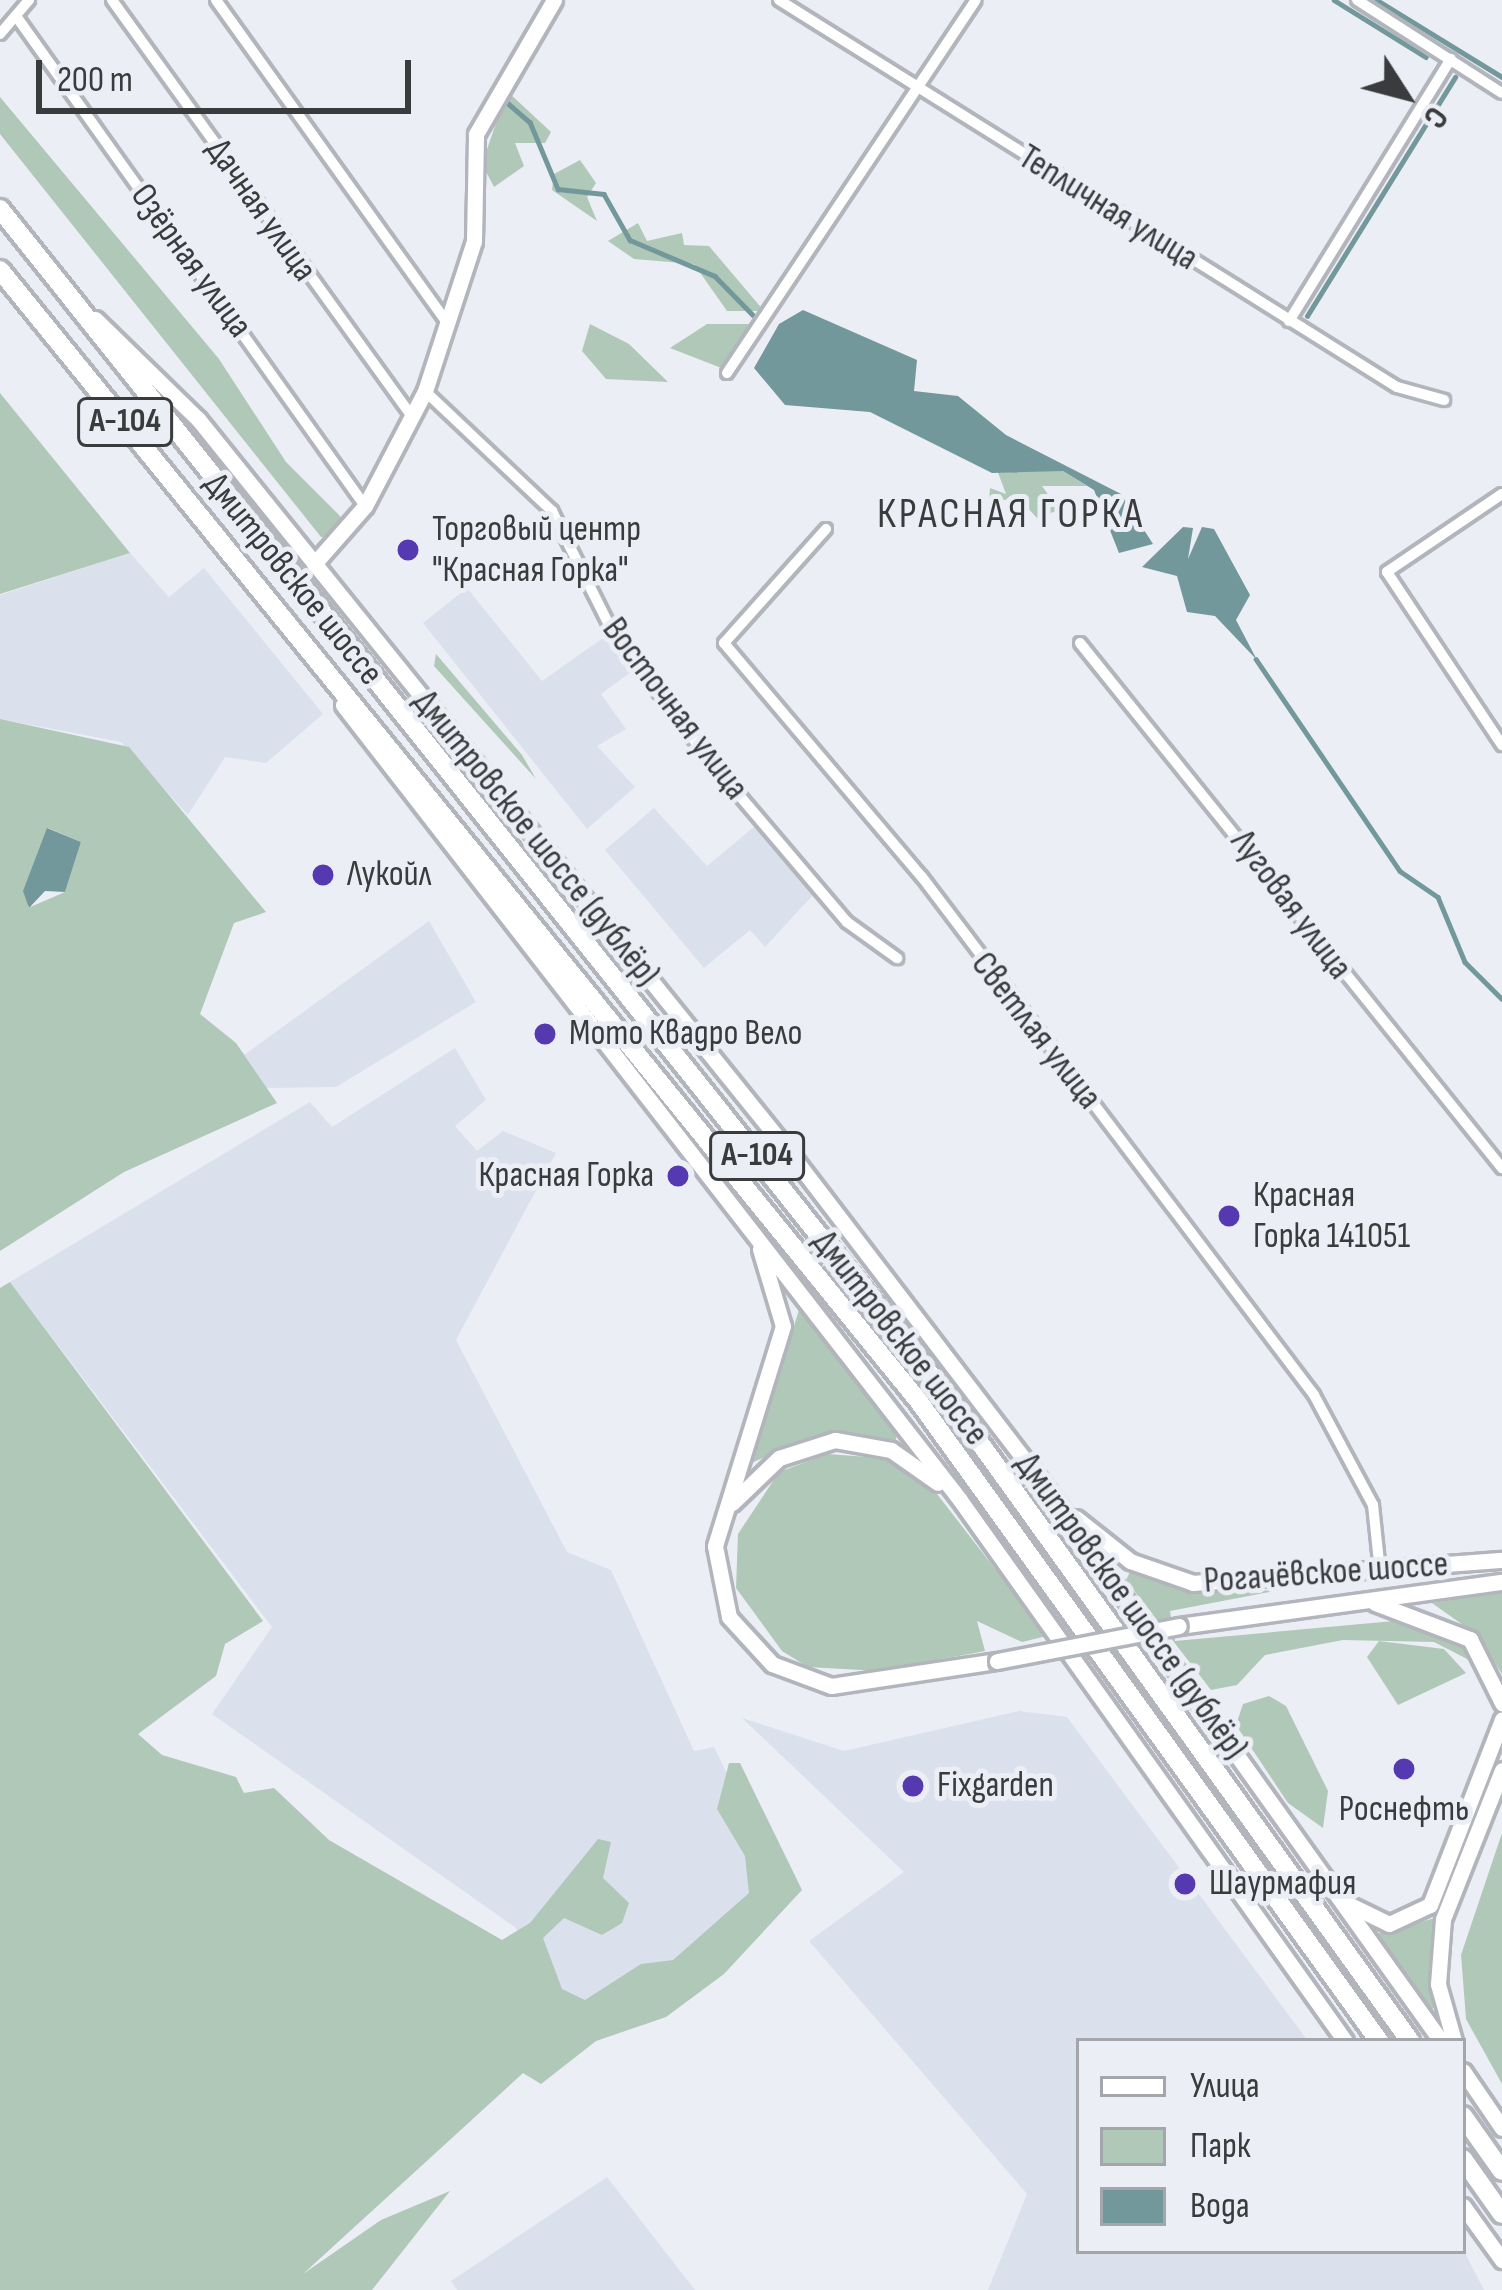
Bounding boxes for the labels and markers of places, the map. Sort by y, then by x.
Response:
place label: Торговый центр "Красная Горка" [432,507,641,592]
marker: Торговый центр "Красная Горка" [395,537,421,563]
place label: Лукойл [347,853,431,897]
marker: Лукойл [310,862,336,888]
place label: Мото Квадро Вело [569,1012,802,1056]
marker: Мото Квадро Вело [532,1021,558,1047]
place label: Красная Горка [478,1154,654,1198]
marker: Красная Горка [665,1163,691,1189]
place label: Красная Горка 141051 [1253,1173,1410,1258]
marker: Красная Горка 141051 [1216,1203,1242,1229]
marker: Роснефть [1391,1756,1417,1782]
place label: Fixgarden [937,1764,1054,1808]
marker: Fixgarden [900,1773,926,1799]
place label: Роснефть [1339,1788,1469,1832]
place label: Шаурмафия [1209,1862,1356,1906]
marker: Шаурмафия [1172,1871,1198,1897]

